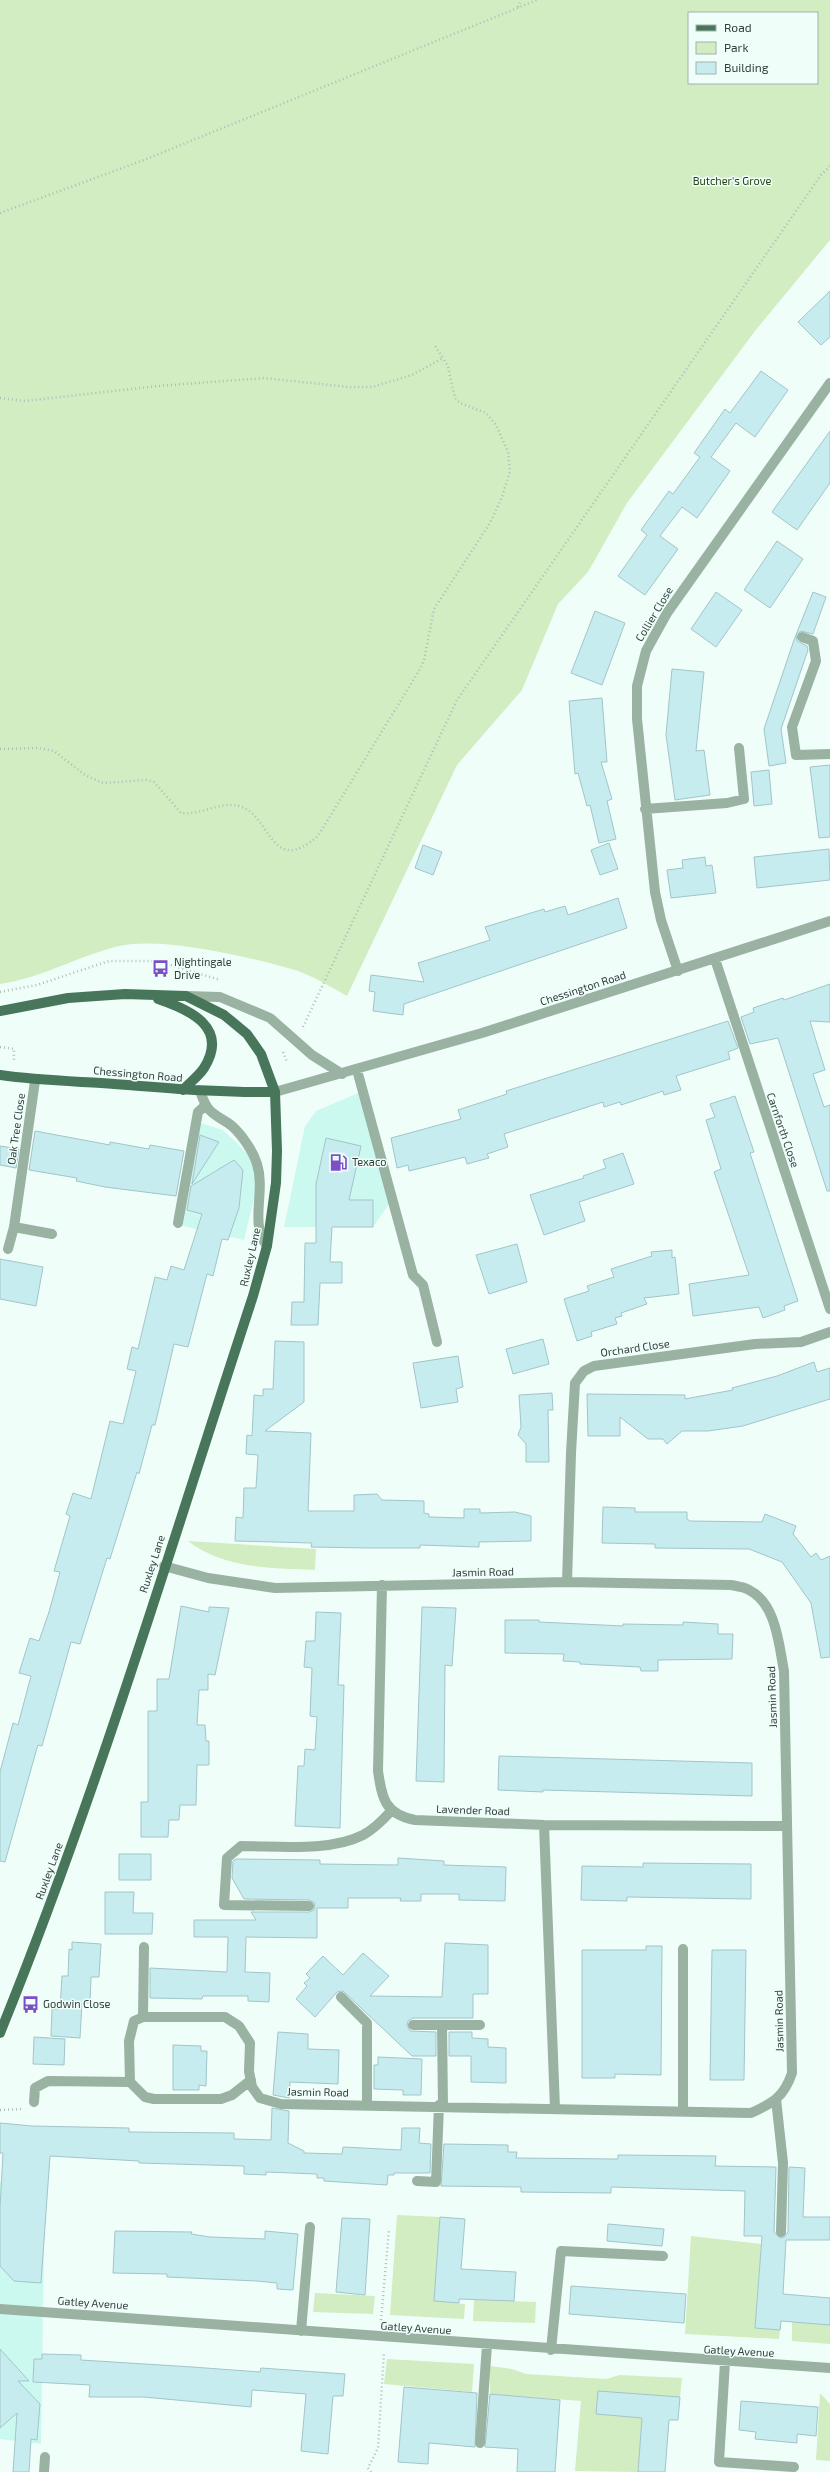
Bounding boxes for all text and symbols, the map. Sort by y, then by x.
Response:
legend [688,12,818,84]
text: Road [724,20,752,34]
text: Park [724,40,749,54]
text: Building [724,60,769,74]
park label: Butcher's Grove [693,174,771,187]
street label: Collier Close [632,584,675,643]
place label: Nightingale Drive [174,955,232,981]
bus stop icon: Nightingale Drive [151,958,171,978]
street label: Chessington Road [538,967,627,1008]
street label: Chessington Road [93,1063,183,1084]
street label: Carnforth Close [765,1091,802,1169]
street label: Oak Tree Close [4,1092,27,1166]
fuel station icon: Texaco [329,1152,349,1172]
place label: Texaco [352,1155,386,1168]
street label: Ruxley Lane [236,1226,263,1288]
street label: Orchard Close [599,1336,670,1359]
street label: Ruxley Lane [136,1533,167,1594]
street label: Jasmin Road [452,1564,514,1579]
street label: Jasmin Road [764,1666,779,1728]
street label: Lavender Road [436,1802,510,1817]
street label: Ruxley Lane [32,1840,65,1901]
street label: Jasmin Road [771,1990,786,2052]
bus stop icon: Godwin Close [20,1994,40,2014]
place label: Godwin Close [43,1997,110,2010]
street label: Jasmin Road [287,2084,349,2099]
street label: Gatley Avenue [57,2294,129,2311]
street label: Gatley Avenue [380,2319,452,2336]
street label: Gatley Avenue [703,2342,775,2359]

